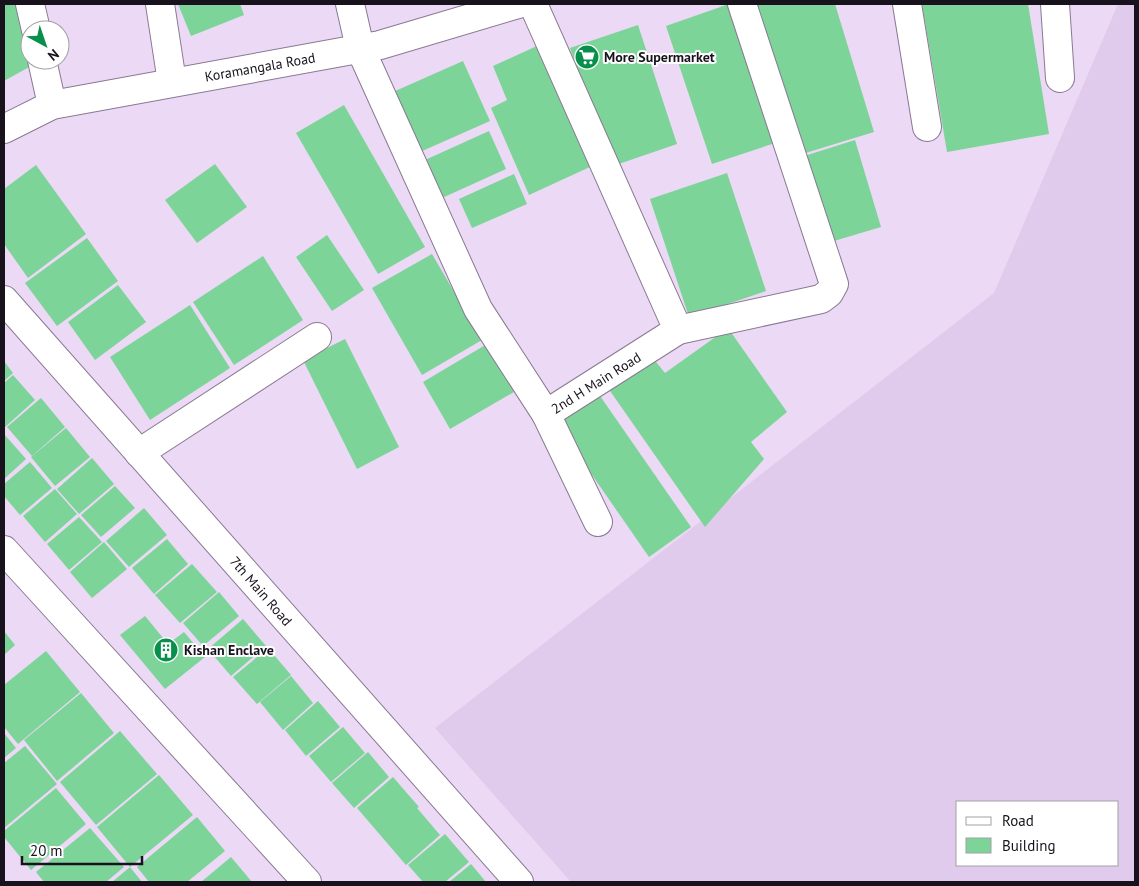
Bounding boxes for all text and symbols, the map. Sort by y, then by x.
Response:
north arrow [20,20,70,70]
supermarket icon: More Supermarket [574,44,600,70]
text: N [44,45,63,65]
street label: Koramangala Road [203,48,317,86]
place label: More Supermarket [604,48,715,66]
street label: 2nd H Main Road [548,348,644,418]
street label: 7th Main Road [226,553,296,629]
building icon: Kishan Enclave [153,637,179,663]
place label: Kishan Enclave [184,641,274,659]
legend [956,801,1119,866]
text: Road [1002,811,1034,830]
scale bar [22,834,142,866]
text: Building [1002,836,1056,855]
text: 20 m [30,841,63,860]

